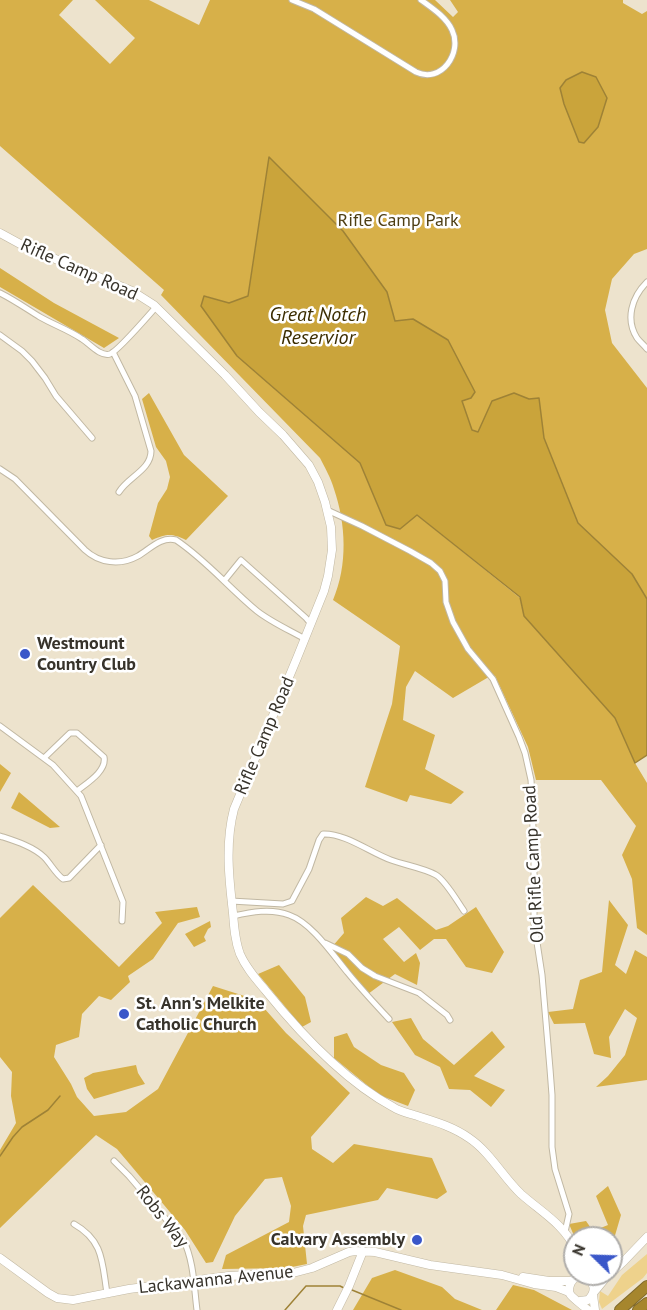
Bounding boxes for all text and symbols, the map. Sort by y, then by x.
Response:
park label: Rifle Camp Park [337,210,459,232]
street label: Rifle Camp Road [17,234,141,306]
water label: Great Notch Reservior [270,303,366,350]
place label: Westmount Country Club [37,633,136,676]
marker: Westmount Country Club [18,647,32,661]
street label: Rifle Camp Road [230,674,300,798]
street label: Old Rifle Camp Road [519,784,549,944]
place label: St. Ann's Melkite Catholic Church [136,993,265,1036]
marker: St. Ann's Melkite Catholic Church [117,1007,131,1021]
street label: Robs Way [131,1182,193,1252]
north arrow [563,1226,623,1286]
place label: Calvary Assembly [271,1229,405,1251]
marker: Calvary Assembly [410,1233,424,1247]
text: N [567,1241,590,1259]
street label: Lackawanna Avenue [138,1261,294,1299]

